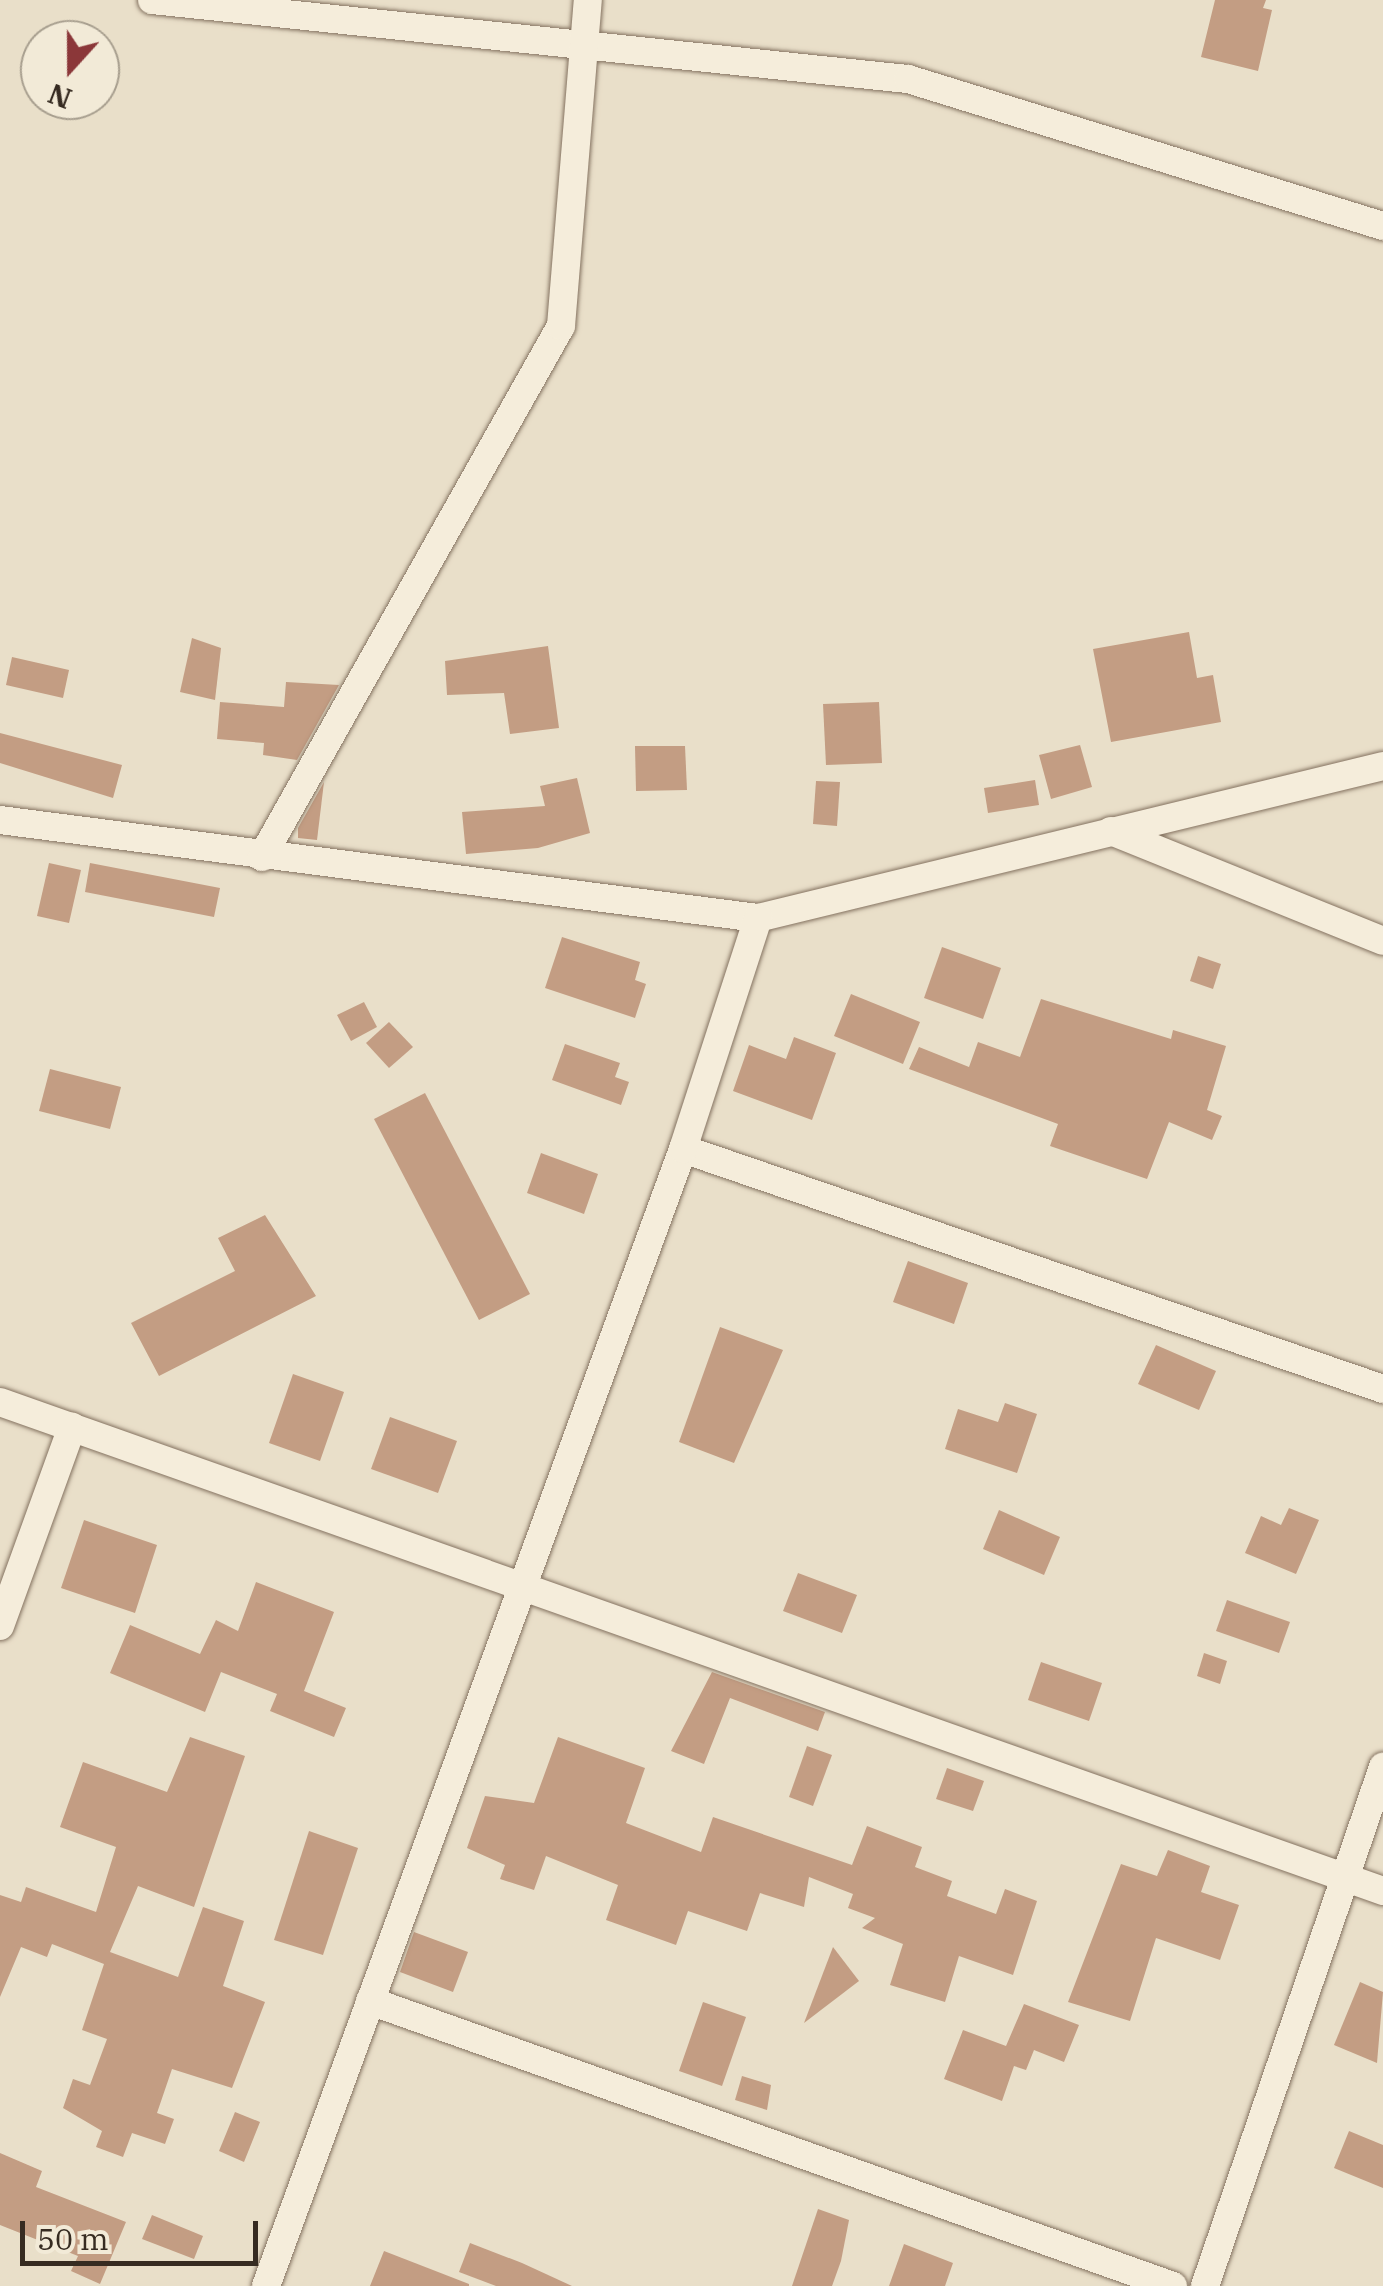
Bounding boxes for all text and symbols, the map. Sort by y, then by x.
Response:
north arrow [20,20,120,120]
text: N [43,75,77,118]
scale bar [25,2201,262,2263]
text: 50 m [37,2219,109,2258]

